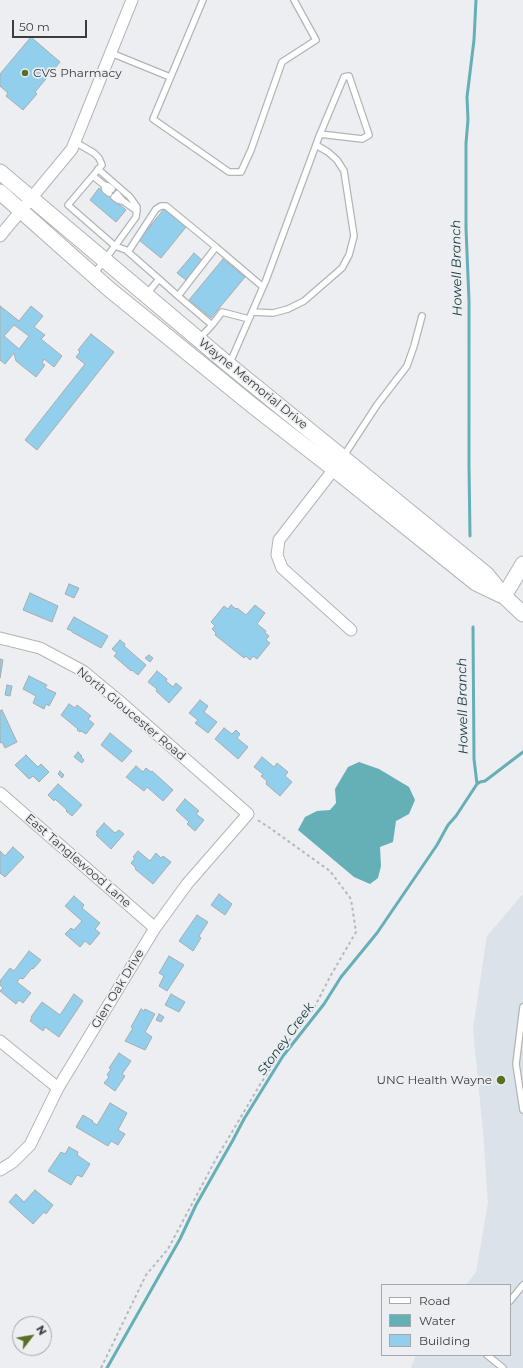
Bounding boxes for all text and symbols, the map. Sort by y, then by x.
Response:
scale bar [14,12,89,38]
text: 50 m [19,19,50,34]
place label: CVS Pharmacy [33,66,122,80]
marker: CVS Pharmacy [20,68,30,78]
water label: Howell Branch [448,220,466,316]
street label: Wayne Memorial Drive [195,336,311,432]
water label: Howell Branch [454,658,472,754]
street label: North Gloucester Road [74,664,188,764]
street label: East Tanglewood Lane [22,811,134,911]
street label: Glen Oak Drive [89,947,147,1031]
water label: Stoney Creek [254,1000,318,1078]
place label: UNC Health Wayne [377,1073,492,1087]
marker: UNC Health Wayne [495,1074,507,1086]
legend [381,1284,511,1356]
text: Road [419,1293,450,1308]
text: Water [419,1313,455,1328]
north arrow [12,1316,52,1356]
text: N [33,1323,50,1338]
text: Building [419,1333,470,1348]

